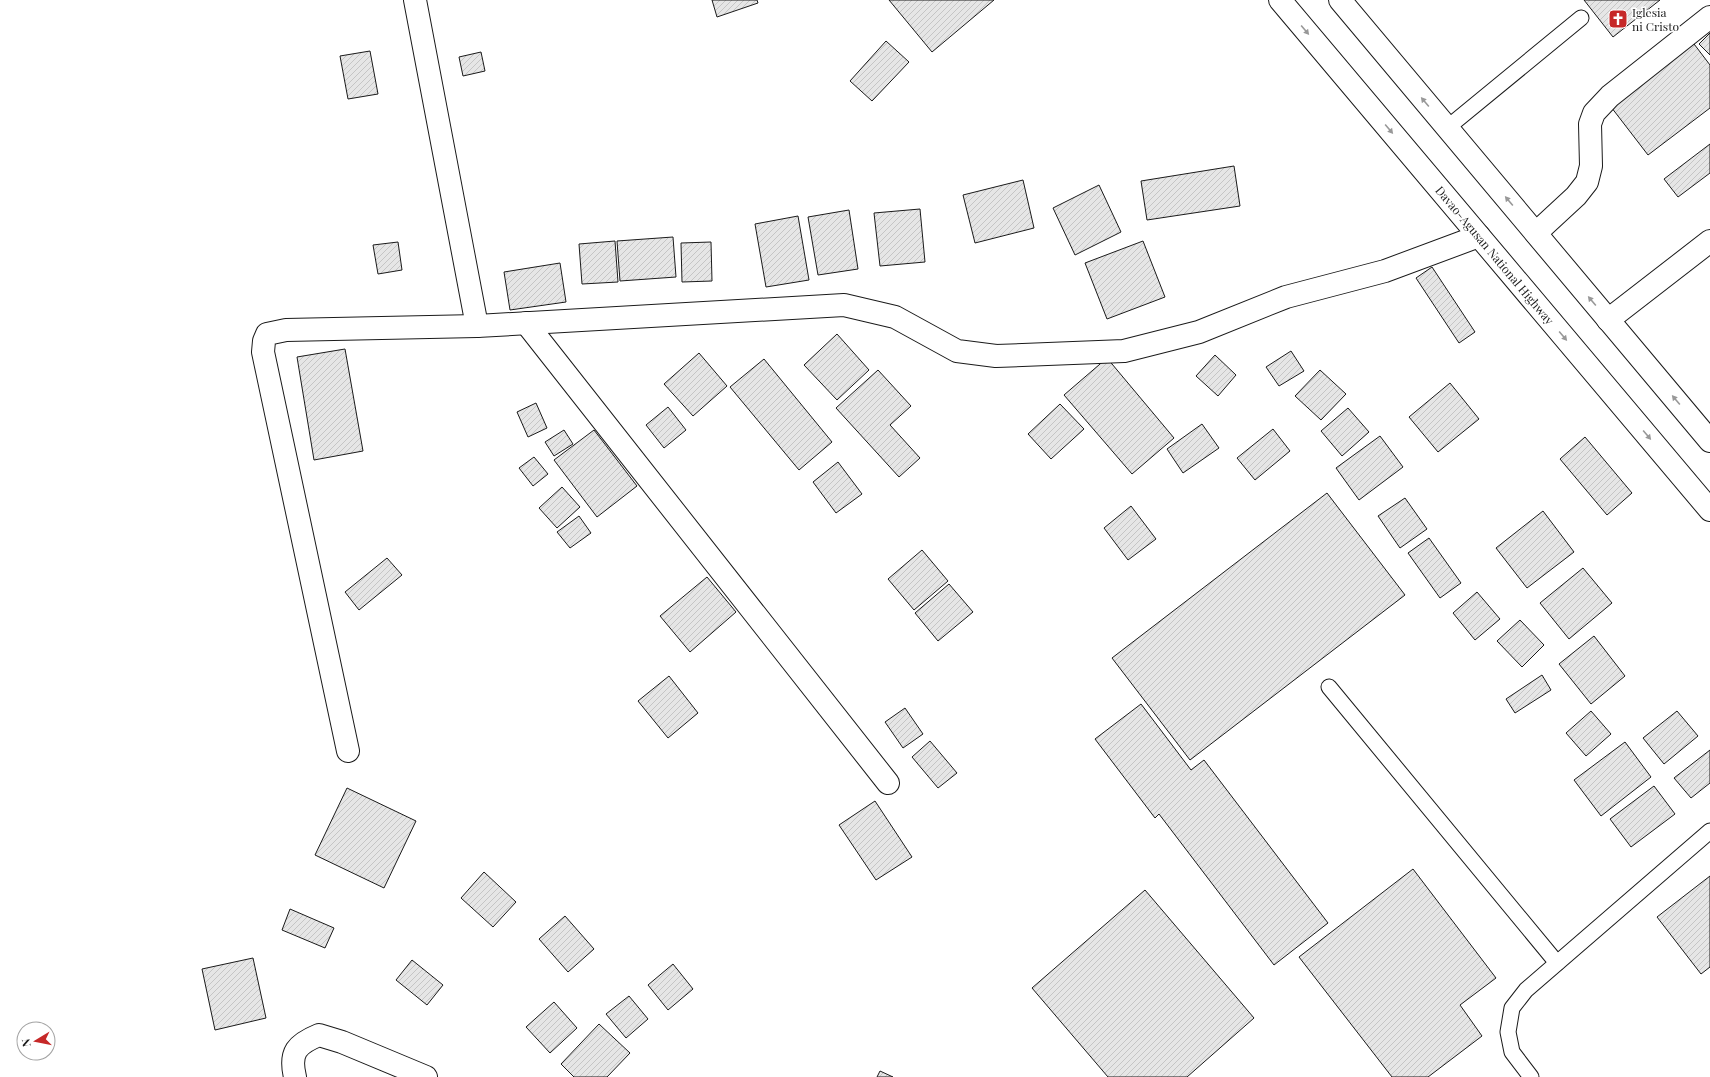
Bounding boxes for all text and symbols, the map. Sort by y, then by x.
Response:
place label: Iglesia ni Cristo [1632,4,1679,34]
church icon: Iglesia ni Cristo [1607,8,1629,30]
one-way arrow [1301,25,1310,35]
one-way arrow [1421,96,1430,107]
one-way arrow [1384,124,1393,135]
street label: Davao-Agusan National Highway [1432,182,1558,328]
one-way arrow [1504,196,1513,206]
one-way arrow [1588,295,1597,306]
one-way arrow [1558,331,1567,341]
one-way arrow [1671,395,1680,406]
one-way arrow [1642,430,1651,441]
north arrow [16,1021,56,1061]
text: N [18,1038,34,1048]

